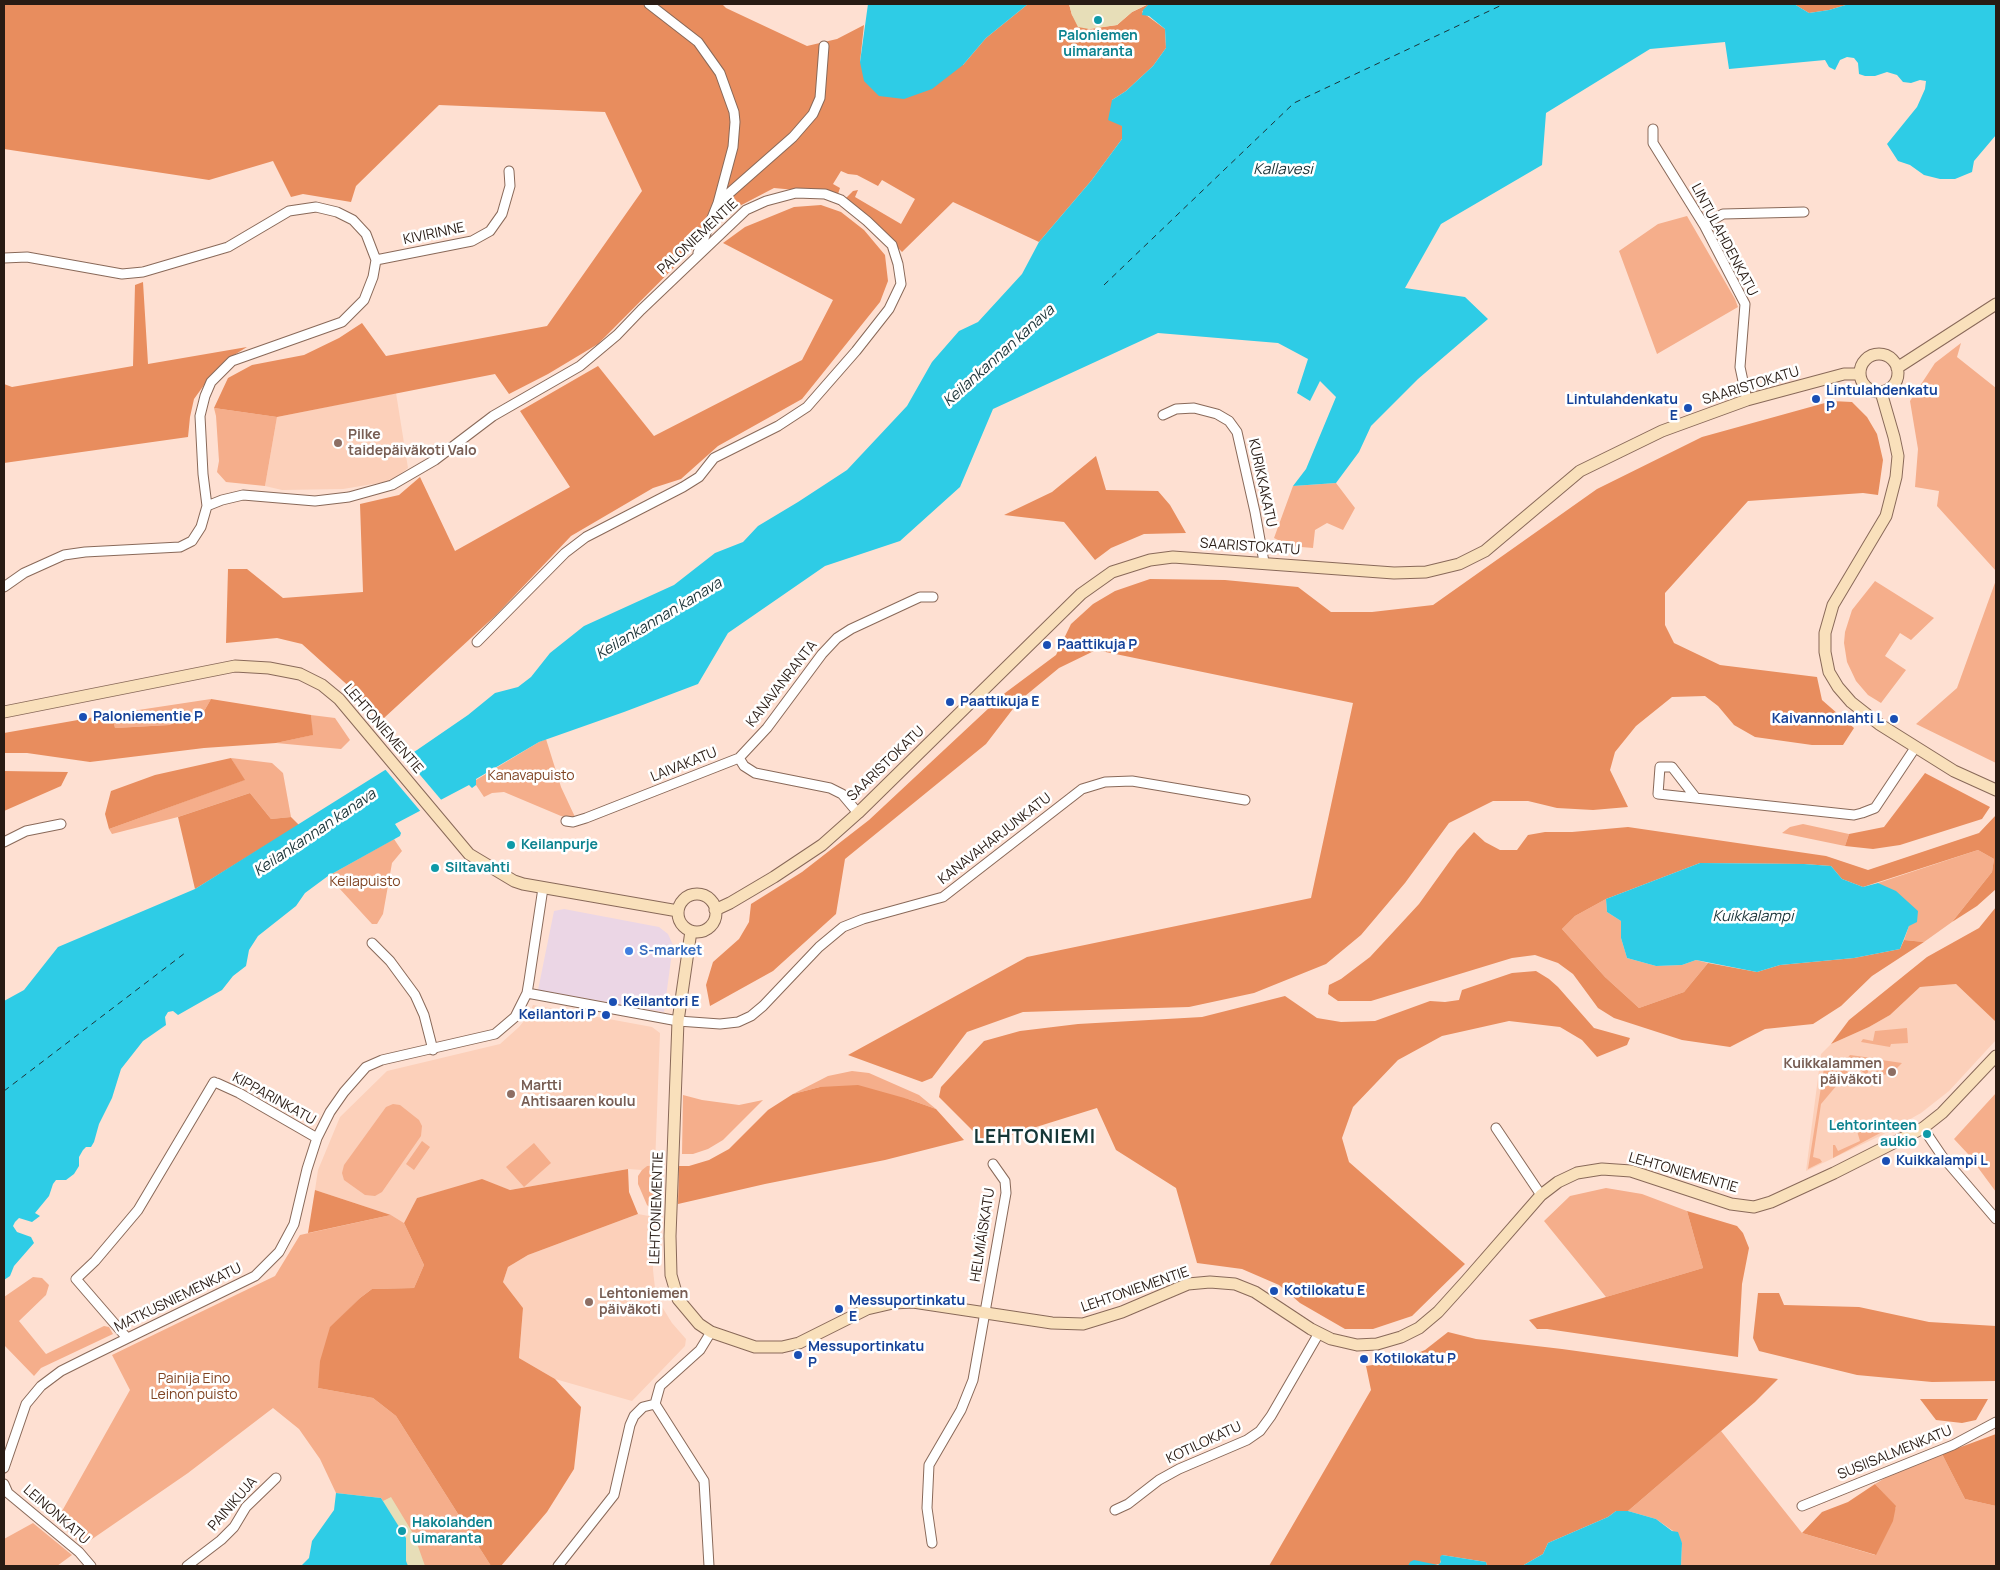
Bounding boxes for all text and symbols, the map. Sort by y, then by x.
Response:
marker: Paloniemen uimaranta [1092,14,1104,26]
place label: Paloniemen uimaranta [1058,28,1138,60]
water label: Kallavesi [1253,161,1313,179]
street label: LINTULAHDENKATU [1687,181,1761,299]
street label: PALONIEMENTIE [654,196,742,278]
street label: KIVIRINNE [402,219,466,249]
water label: Keilankannan kanava [940,301,1058,411]
street label: SAARISTOKATU [1700,363,1802,409]
place label: Lintulahdenkatu P [1826,383,1938,416]
place label: Lintulahdenkatu E [1566,392,1678,424]
marker: Lintulahdenkatu P [1810,393,1822,405]
marker: Lintulahdenkatu E [1682,402,1694,414]
place label: Pilke taidepäiväkoti Valo [348,427,477,460]
marker: Pilke taidepäiväkoti Valo [332,437,344,449]
street label: KURIKKAKATU [1244,437,1280,529]
street label: SAARISTOKATU [1199,535,1301,559]
water label: Keilankannan kanava [593,574,725,664]
place label: Paattikuja P [1057,637,1137,653]
street label: KANAVANRANTA [743,638,821,730]
marker: Paattikuja P [1041,639,1053,651]
street label: LEHTONIEMENTIE [340,681,426,777]
place label: Paattikuja E [960,694,1039,710]
marker: Paattikuja E [944,696,956,708]
place label: Paloniementie P [93,709,203,725]
marker: Paloniementie P [77,711,89,723]
place label: Kaivannonlahti L [1772,711,1884,727]
marker: Kaivannonlahti L [1888,713,1900,725]
street label: SAARISTOKATU [844,723,928,805]
street label: LAIVAKATU [648,744,720,786]
park label: Kanavapuisto [487,768,575,784]
water label: Keilankannan kanava [251,785,379,881]
street label: KANAVAHARJUNKATU [935,790,1055,888]
place label: Keilanpurje [521,837,598,853]
marker: Keilanpurje [505,839,517,851]
place label: Siltavahti [445,860,510,876]
marker: Siltavahti [429,862,441,874]
park label: Keilapuisto [329,874,401,890]
water label: Kuikkalampi [1713,908,1793,926]
place label: S-market [639,943,702,959]
marker: S-market [623,945,635,957]
place label: Keilantori E [623,994,699,1010]
marker: Keilantori E [607,996,619,1008]
place label: Keilantori P [519,1007,596,1023]
marker: Keilantori P [600,1009,612,1021]
place label: Kuikkalammen päiväkoti [1784,1056,1882,1088]
marker: Kuikkalammen päiväkoti [1886,1066,1898,1078]
street label: KIPPARINKATU [229,1069,319,1129]
place label: Martti Ahtisaaren koulu [521,1078,636,1110]
marker: Martti Ahtisaaren koulu [505,1088,517,1100]
place label: Lehtorinteen aukio [1829,1118,1917,1150]
district label: LEHTONIEMI [973,1127,1097,1149]
marker: Lehtorinteen aukio [1921,1128,1933,1140]
street label: LEHTONIEMENTIE [1626,1149,1740,1197]
street label: LEHTONIEMENTIE [647,1151,667,1265]
place label: Kuikkalampi L [1896,1153,1988,1169]
marker: Kuikkalampi L [1880,1155,1892,1167]
street label: HELMIÄISKATU [967,1187,999,1283]
street label: MATKUSNIEMENKATU [112,1260,244,1336]
street label: LEHTONIEMENTIE [1079,1264,1191,1316]
place label: Kotilokatu E [1284,1283,1365,1299]
marker: Kotilokatu E [1268,1285,1280,1297]
place label: Lehtoniemen päiväkoti [599,1286,688,1318]
place label: Messuportinkatu E [849,1293,965,1325]
marker: Lehtoniemen päiväkoti [583,1296,595,1308]
marker: Messuportinkatu E [833,1303,845,1315]
place label: Messuportinkatu P [808,1339,924,1371]
marker: Messuportinkatu P [792,1349,804,1361]
place label: Kotilokatu P [1374,1351,1456,1367]
marker: Kotilokatu P [1358,1353,1370,1365]
park label: Painija Eino Leinon puisto [150,1371,238,1404]
street label: KOTILOKATU [1164,1418,1244,1468]
street label: SUSIISALMENKATU [1835,1422,1955,1484]
street label: PAINIKUJA [205,1474,261,1534]
street label: LEINONKATU [19,1482,93,1548]
place label: Hakolahden uimaranta [412,1515,493,1548]
marker: Hakolahden uimaranta [396,1525,408,1537]

